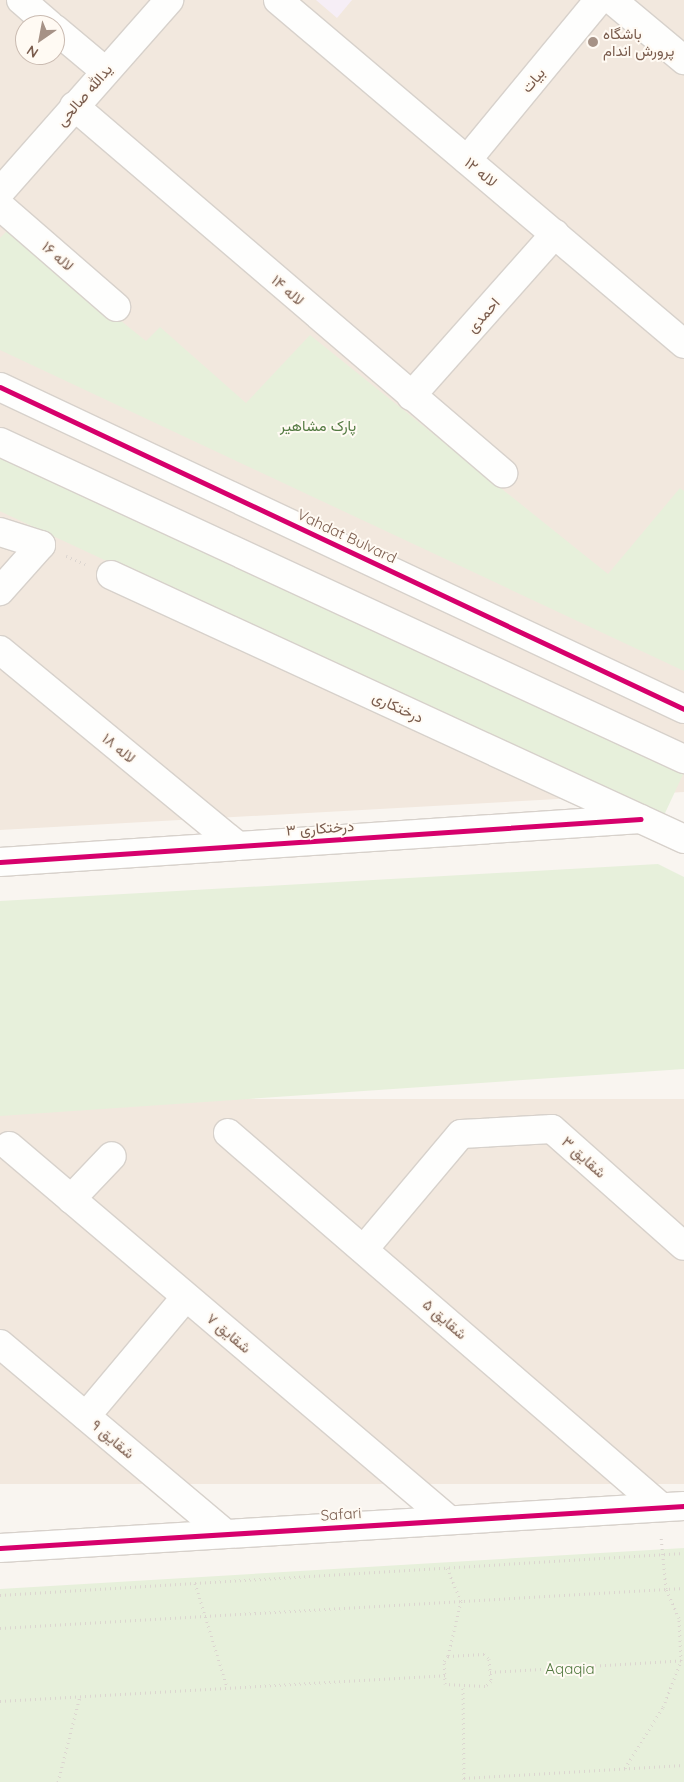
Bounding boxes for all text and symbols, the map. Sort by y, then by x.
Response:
north arrow [15,15,65,65]
place label: باشگاه پرورش اندام [603,24,674,59]
marker: باشگاه پرورش اندام [587,36,599,48]
text: N [23,41,42,62]
street label: یدالله صالحی [52,60,116,130]
street label: بیات [517,64,549,96]
street label: لاله ۱۲ [461,153,501,191]
street label: لاله ۱۶ [38,237,78,275]
street label: لاله ۱۴ [268,271,308,309]
street label: احمدی [463,294,503,336]
park label: پارک مشاهیر [280,417,356,435]
street label: Vahdat Bulvard [294,505,400,567]
street label: درختکاری [370,687,426,727]
street label: لاله ۱۸ [99,729,139,767]
street label: درختکاری ۳ [285,817,355,839]
street label: شقایق ۳ [558,1132,610,1182]
street label: شقایق ۵ [419,1295,471,1343]
street label: شقایق ۷ [203,1309,255,1357]
street label: شقایق ۹ [88,1416,138,1462]
street label: Safari [320,1504,362,1524]
park label: Aqaqia [545,1660,595,1678]

